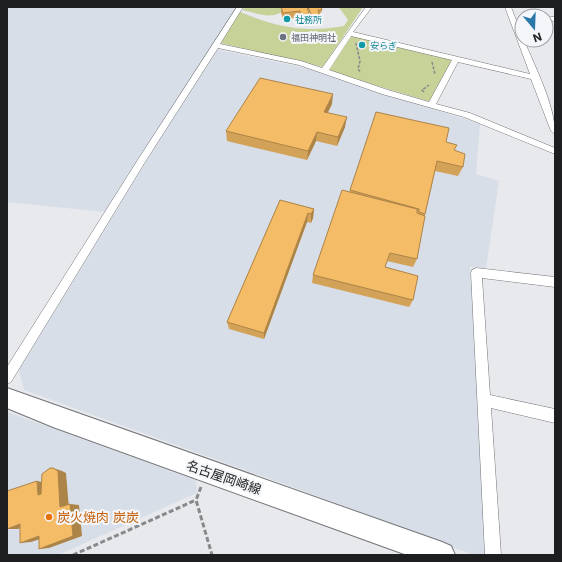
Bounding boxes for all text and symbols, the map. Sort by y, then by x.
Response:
north arrow [514,8,554,48]
marker: 社務所 [282,14,292,24]
place label: 社務所 [295,14,322,25]
text: N [531,29,544,45]
marker: 福田神明社 [278,32,288,42]
place label: 福田神明社 [291,32,336,43]
marker: 安らぎ [357,40,367,50]
place label: 安らぎ [370,40,397,51]
street label: 名古屋岡崎線 [185,457,263,497]
place label: 炭火焼肉 炭炭 [57,509,139,525]
marker: 炭火焼肉 炭炭 [44,512,54,522]

